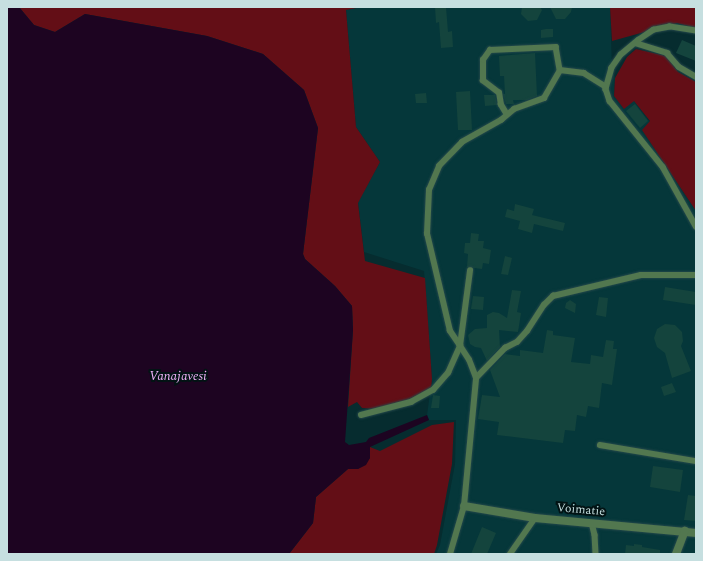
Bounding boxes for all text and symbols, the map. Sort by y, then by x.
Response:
water label: Vanajavesi [149,368,207,384]
street label: Voimatie [556,501,606,519]

